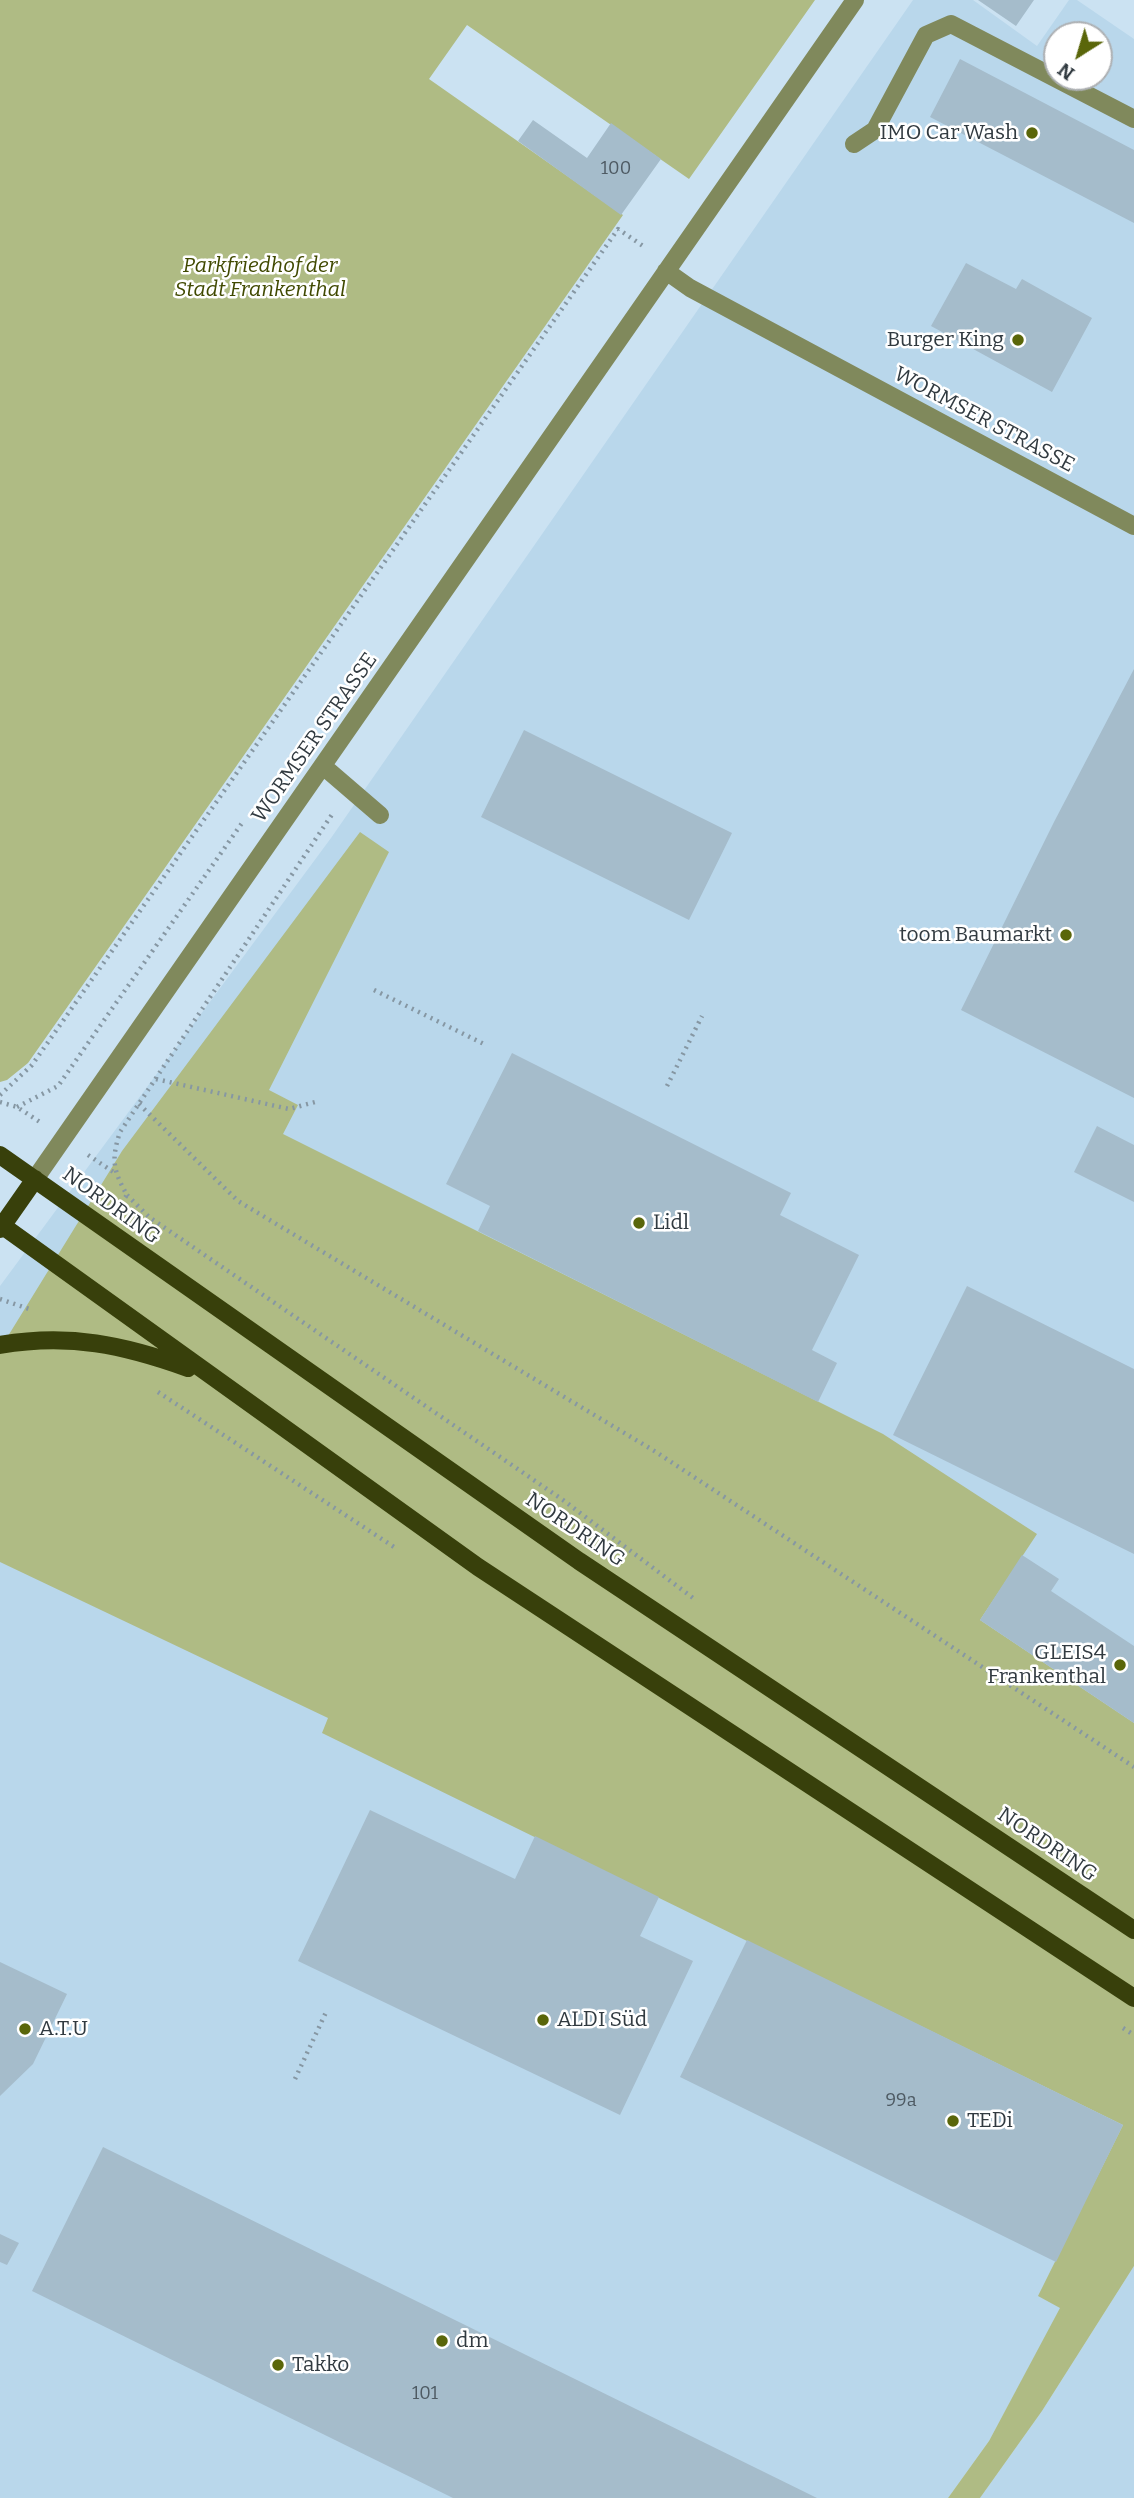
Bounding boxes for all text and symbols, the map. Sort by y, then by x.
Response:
north arrow [1043,21,1113,91]
text: N [1053,58,1079,85]
place label: IMO Car Wash [880,120,1018,146]
marker: IMO Car Wash [1024,125,1040,141]
house number: 100 [601,158,631,180]
park label: Parkfriedhof der Stadt Frankenthal [174,253,346,303]
place label: Burger King [887,327,1004,353]
marker: Burger King [1010,332,1026,348]
street label: WORMSER STRASSE [889,362,1079,478]
street label: WORMSER STRASSE [247,648,383,828]
place label: toom Baumarkt [899,922,1052,948]
marker: toom Baumarkt [1058,927,1074,943]
street label: NORDRING [57,1162,165,1250]
place label: Lidl [653,1210,689,1236]
marker: Lidl [631,1215,647,1231]
street label: NORDRING [520,1488,630,1572]
place label: GLEIS4 Frankenthal [987,1640,1106,1690]
marker: GLEIS4 Frankenthal [1112,1657,1128,1673]
street label: NORDRING [992,1803,1102,1887]
place label: ALDI Süd [557,2007,647,2033]
marker: ALDI Süd [535,2012,551,2028]
place label: A.T.U [39,2016,88,2042]
marker: A.T.U [17,2021,33,2037]
house number: 99a [886,2090,916,2112]
place label: TEDi [967,2108,1013,2134]
marker: TEDi [945,2113,961,2129]
place label: dm [456,2328,488,2354]
marker: dm [434,2333,450,2349]
place label: Takko [292,2352,349,2378]
marker: Takko [270,2357,286,2373]
house number: 101 [412,2383,438,2405]

